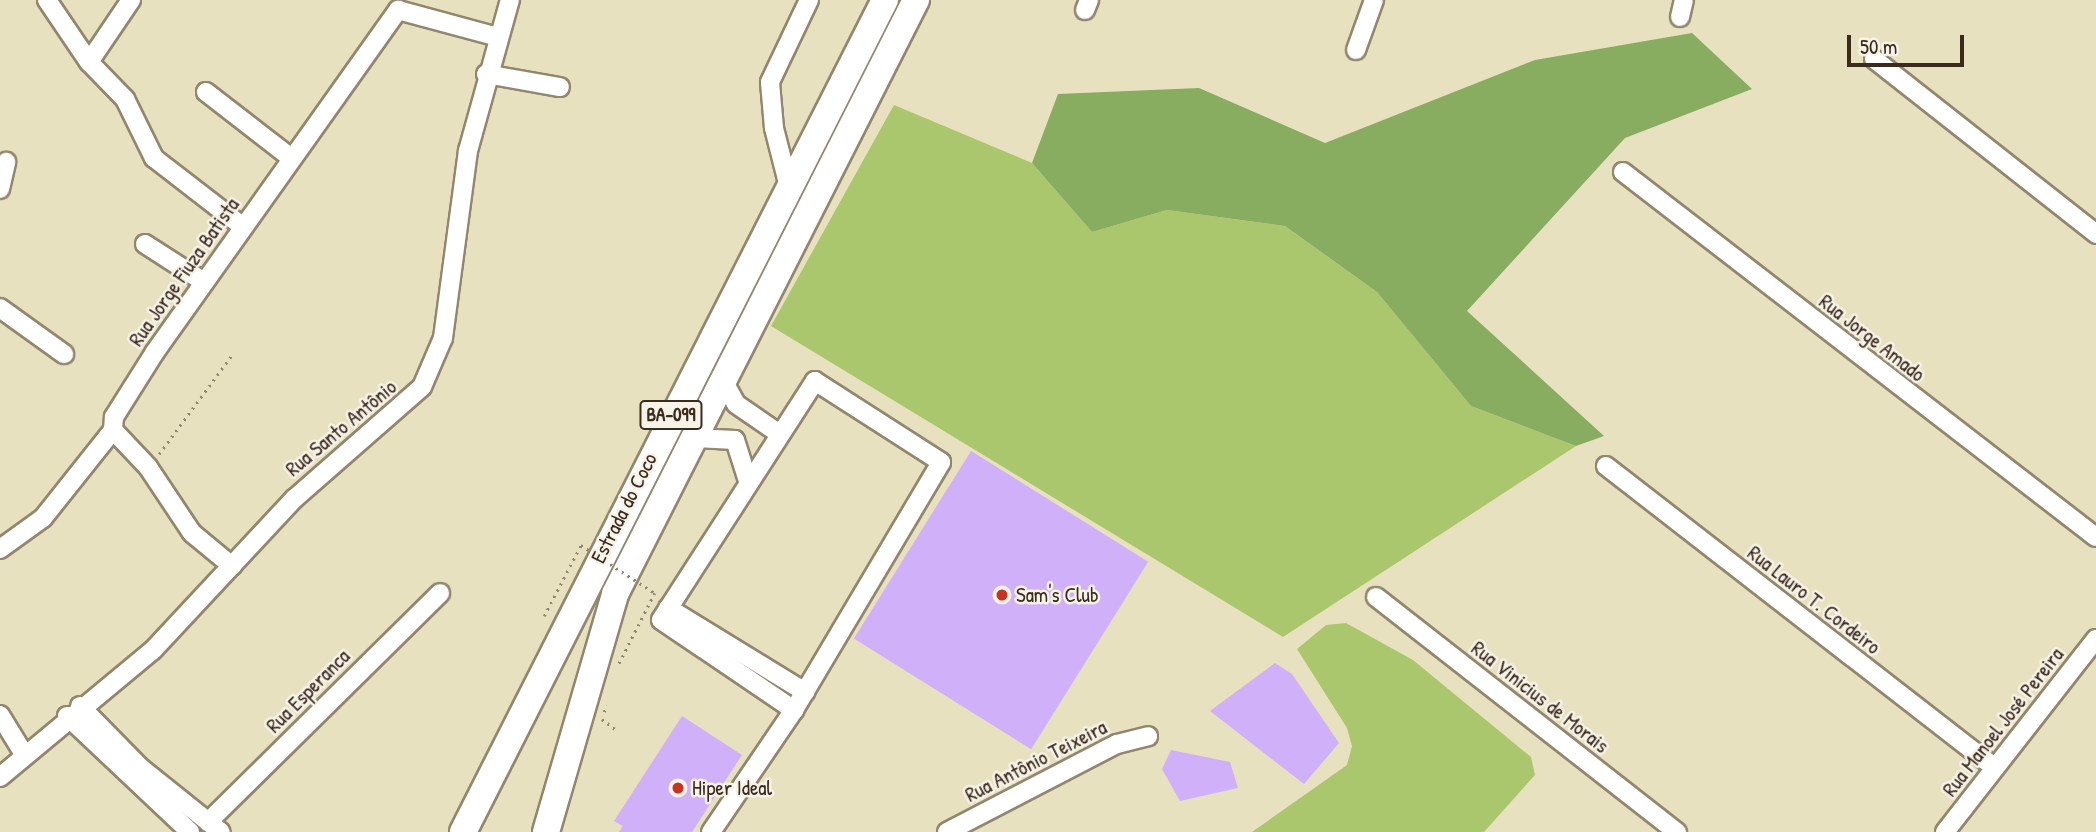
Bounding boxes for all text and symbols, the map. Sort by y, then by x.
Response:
scale bar [1851,21,1968,65]
text: 50 m [1860,32,1897,61]
street label: Rua Jorge Fiuza Batista [123,193,245,351]
street label: Rua Jorge Amado [1814,289,1930,387]
street label: Rua Santo Antônio [280,374,402,482]
road number: BA-099 [638,400,704,430]
street label: Estrada do Coco [585,449,663,567]
street label: Rua Lauro T. Cordeiro [1742,540,1886,660]
place label: Sam's Club [1016,582,1099,608]
marker: Sam's Club [994,587,1010,603]
street label: Rua Vinicius de Morais [1466,636,1614,758]
street label: Rua Manoel José Pereira [1937,643,2069,801]
street label: Rua Esperanca [261,644,355,738]
street label: Rua Antônio Teixeira [961,714,1111,808]
place label: Hiper Ideal [692,775,772,801]
marker: Hiper Ideal [670,780,686,796]

